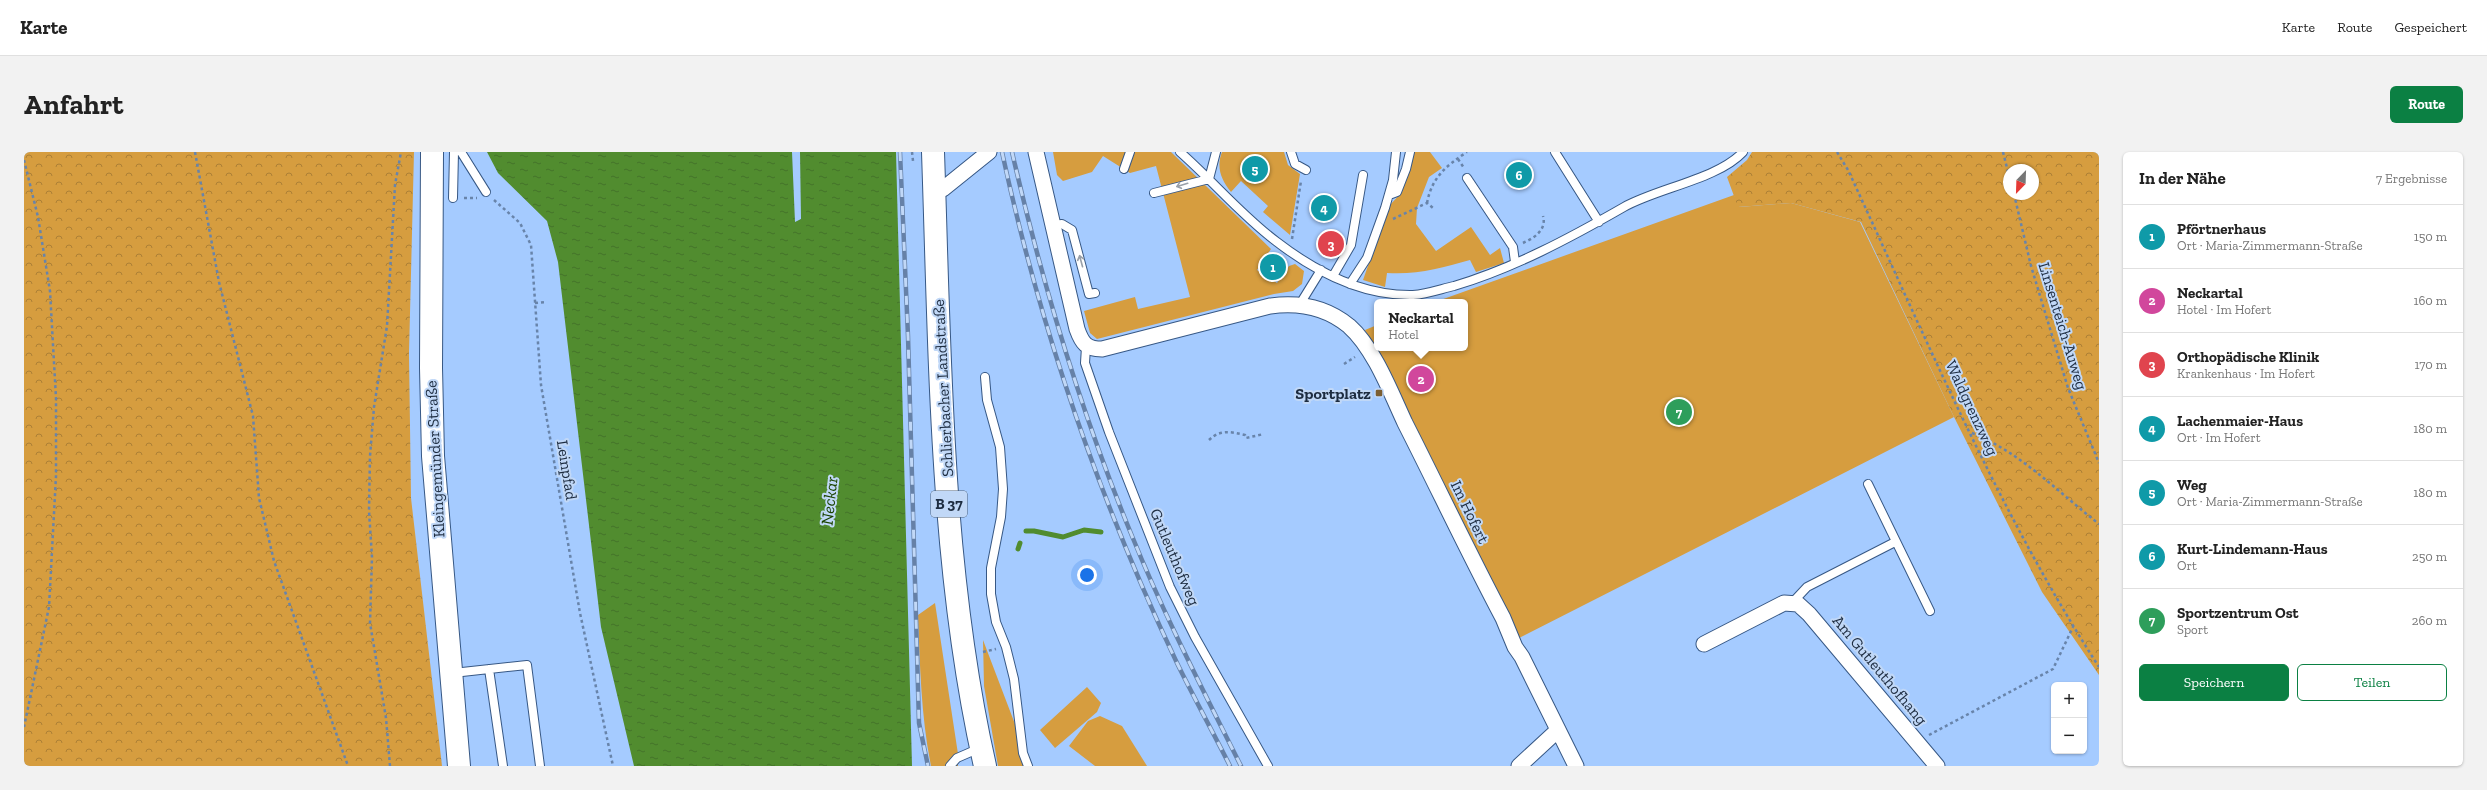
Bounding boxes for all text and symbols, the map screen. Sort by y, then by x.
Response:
text: Karte [20,16,68,39]
text: Karte [2282,19,2315,36]
text: Route [2337,19,2372,36]
text: Gespeichert [2394,19,2467,36]
button: Route [2390,86,2463,123]
text: Anfahrt [24,88,123,121]
pin: 5 [1242,154,1268,184]
pin: 6 [1506,160,1532,190]
north arrow [2003,164,2039,200]
text: In der Nähe [2139,168,2226,188]
text: 7 Ergebnisse [2376,171,2447,186]
one-way arrow [1175,182,1188,189]
pin: 4 [1311,193,1337,223]
text: Pförtnerhaus [2177,220,2266,238]
pin: 3 [1318,229,1344,259]
text: 1 [2149,229,2155,244]
text: 150 m [2414,229,2447,244]
text: Ort · Maria-Zimmermann-Straße [2177,238,2363,253]
pin: 1 [1260,252,1286,282]
one-way arrow [1077,255,1084,268]
street label: Linsenteich-Auweg [2035,260,2092,392]
text: Neckartal [2177,284,2243,302]
text: 2 [2149,293,2155,308]
text: 160 m [2413,293,2447,308]
street label: Schlierbacher Landstraße [929,299,957,477]
popup [1374,299,1468,351]
text: Hotel · Im Hofert [2177,302,2271,317]
text: Neckartal [1388,309,1454,327]
text: Hotel [1388,327,1419,342]
text: Orthopädische Klinik [2177,348,2319,366]
street label: Waldgrenzweg [1942,357,2002,459]
text: 3 [2149,357,2155,372]
text: 170 m [2414,357,2447,372]
pin: 2 [1408,364,1434,394]
text: Krankenhaus · Im Hofert [2177,366,2315,381]
street label: Kleingemünder Straße [421,380,449,538]
place label: Sportplatz [1295,384,1371,403]
marker: Sportplatz [1374,388,1384,398]
pin: 7 [1666,397,1692,427]
text: Lachenmaier-Haus [2177,412,2303,430]
text: 4 [2148,421,2156,436]
text: 180 m [2413,421,2447,436]
text: Ort · Im Hofert [2177,430,2261,445]
street label: Leinpfad [553,439,581,501]
water label: Neckar [817,476,841,526]
text: Weg [2177,476,2207,494]
street label: Im Hofert [1447,477,1493,547]
text: 5 [2149,485,2155,500]
text: 180 m [2413,485,2447,500]
road number: B 37 [931,491,967,517]
text: Ort · Maria-Zimmermann-Straße [2177,494,2363,509]
street label: Gutleuthofweg [1146,506,1204,608]
text: Kurt-Lindemann-Haus [2177,540,2328,558]
text: 6 [2149,549,2155,564]
text: 250 m [2412,549,2447,564]
text: Ort [2177,558,2197,573]
your location [1077,565,1097,585]
text: Sportzentrum Ost [2177,604,2299,622]
street label: Am Gutleuthofhang [1829,611,1932,729]
text: 7 [2149,613,2155,628]
text: 260 m [2412,613,2447,628]
text: Sport [2177,622,2208,637]
button: Speichern [2139,664,2289,701]
button: Teilen [2297,664,2447,701]
map controls [2051,682,2087,754]
button: + [2051,682,2087,718]
button: − [2051,718,2087,754]

